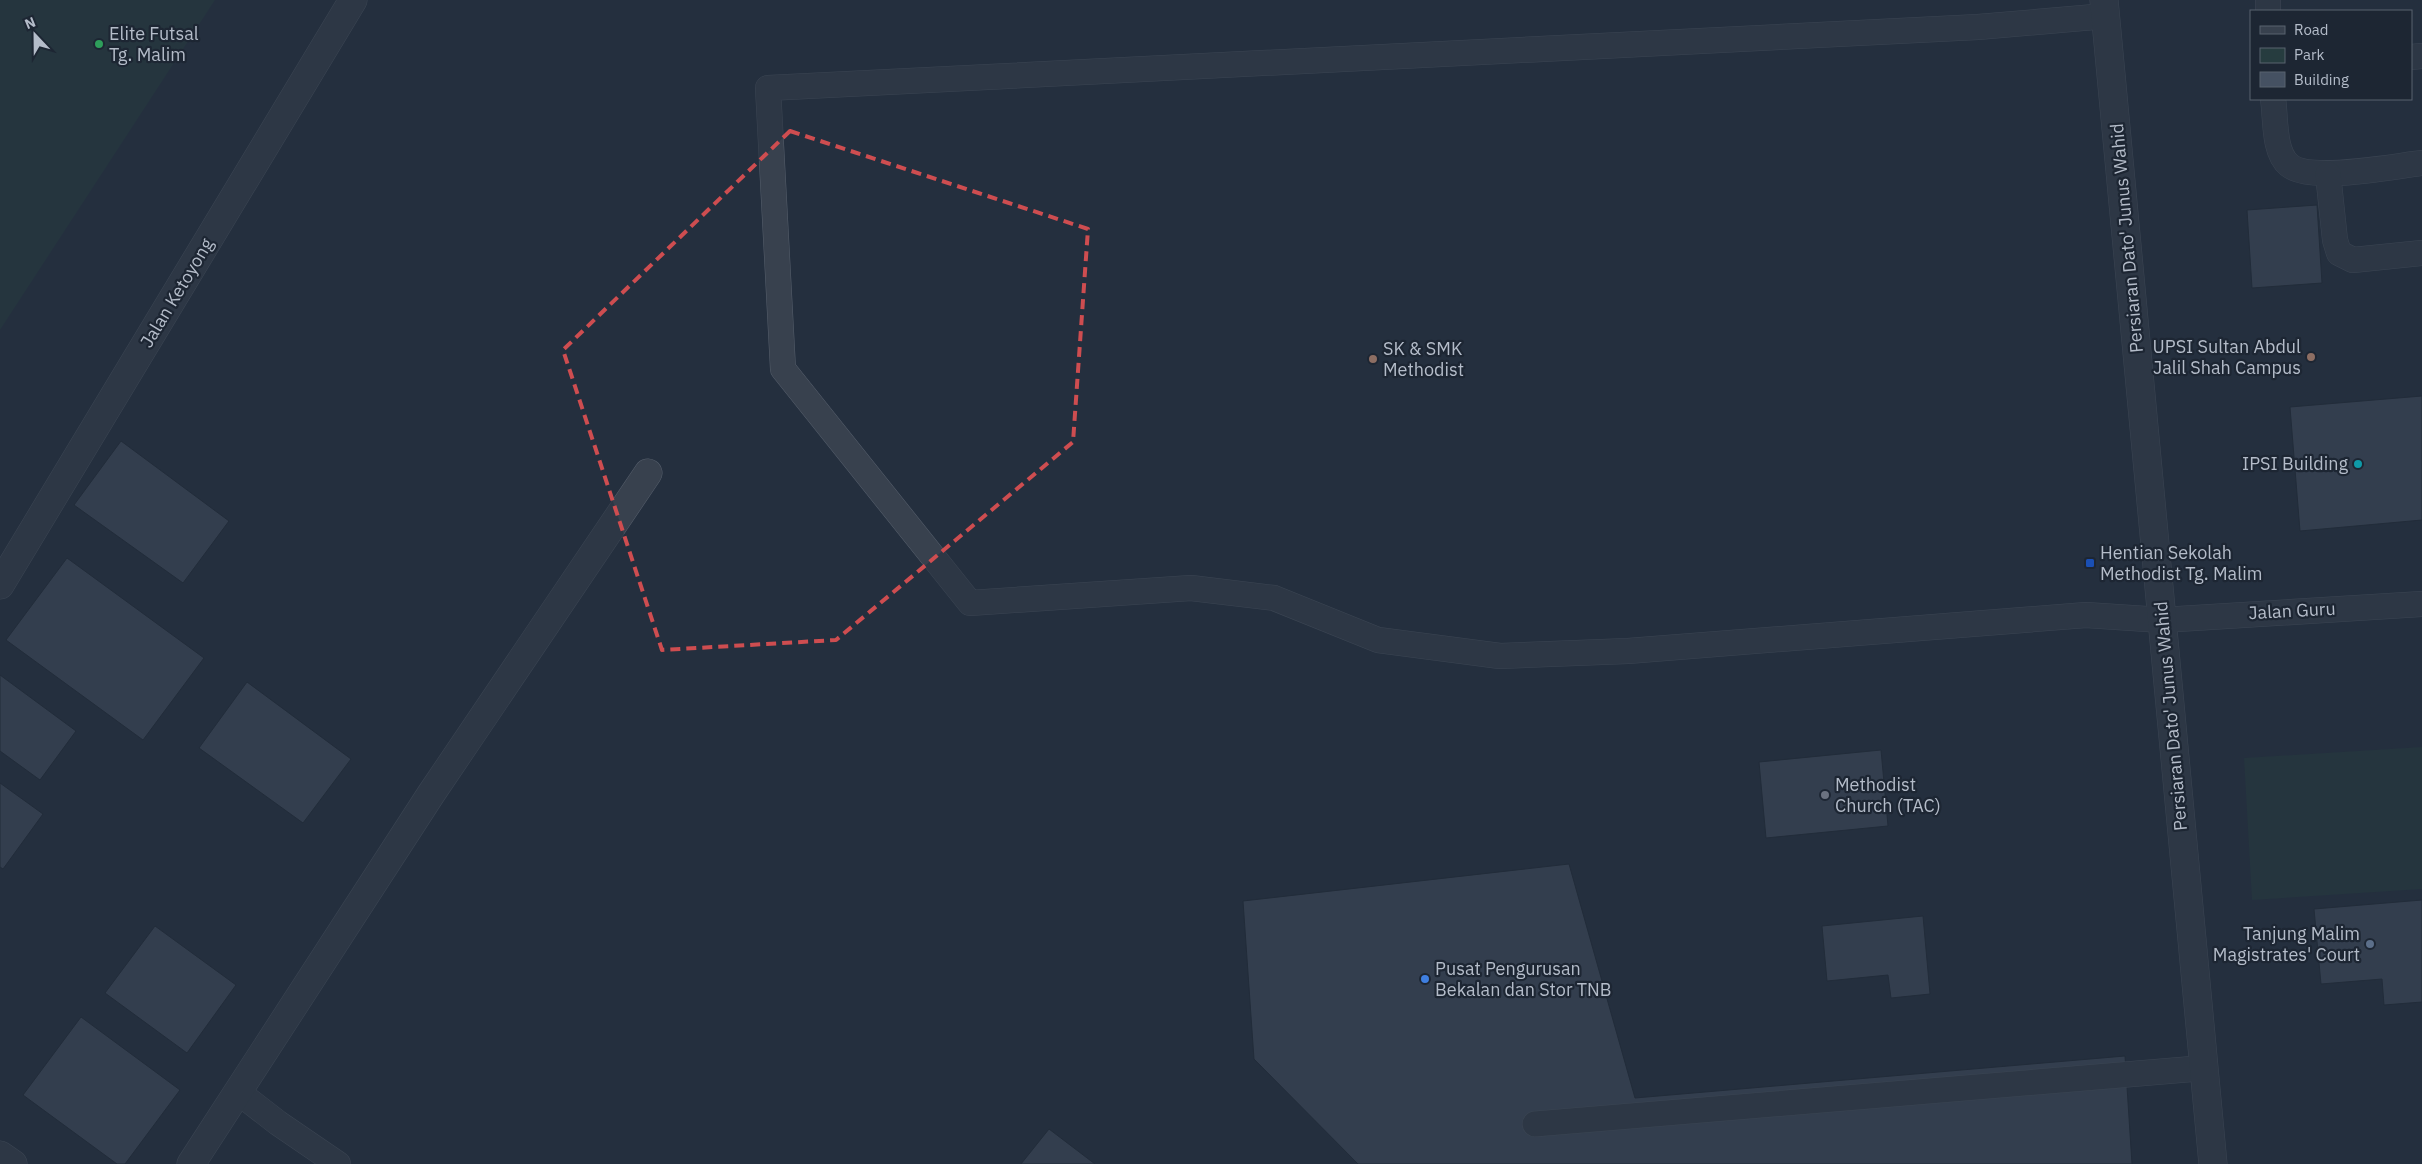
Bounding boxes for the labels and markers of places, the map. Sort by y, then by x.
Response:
place label: Elite Futsal Tg. Malim [109,22,199,66]
marker: Elite Futsal Tg. Malim [93,38,105,50]
place label: UPSI Sultan Abdul Jalil Shah Campus [2153,335,2301,379]
place label: SK & SMK Methodist [1383,337,1464,381]
marker: UPSI Sultan Abdul Jalil Shah Campus [2305,351,2317,363]
marker: SK & SMK Methodist [1367,353,1379,365]
place label: IPSI Building [2242,452,2348,475]
marker: IPSI Building [2352,458,2364,470]
place label: Hentian Sekolah Methodist Tg. Malim [2100,541,2262,585]
marker: Hentian Sekolah Methodist Tg. Malim [2084,557,2096,569]
place label: Methodist Church (TAC) [1835,773,1941,817]
marker: Methodist Church (TAC) [1819,789,1831,801]
place label: Tanjung Malim Magistrates' Court [2213,922,2360,966]
marker: Tanjung Malim Magistrates' Court [2364,938,2376,950]
place label: Pusat Pengurusan Bekalan dan Stor TNB [1435,957,1612,1001]
marker: Pusat Pengurusan Bekalan dan Stor TNB [1419,973,1431,985]

